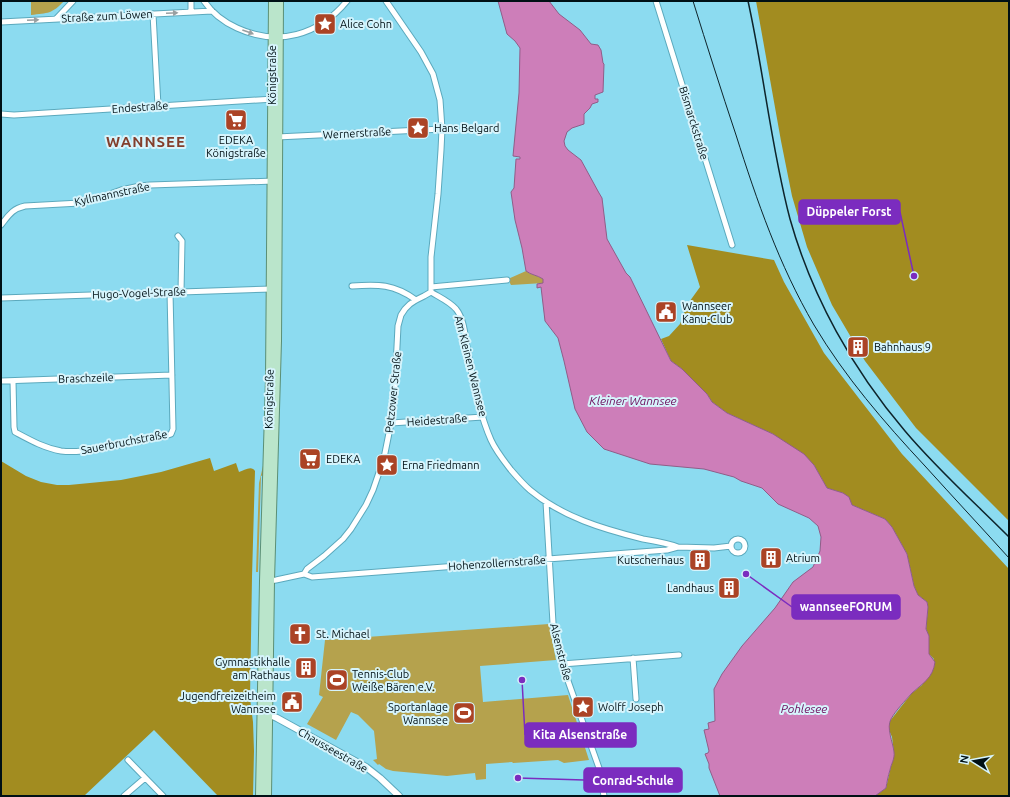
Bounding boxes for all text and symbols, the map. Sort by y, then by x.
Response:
street label: Straße zum Löwen [61,8,153,24]
one-way arrow [166,9,178,16]
place icon: Alice Cohn [312,11,338,37]
one-way arrow [27,17,39,24]
place label: Alice Cohn [340,18,392,30]
one-way arrow [242,30,254,36]
street label: Königstraße [266,45,278,105]
street label: Bismarckstraße [677,85,711,161]
street label: Endestraße [111,99,169,115]
supermarket icon: EDEKA Königstraße [223,107,249,133]
place icon: Hans Belgard [405,115,431,141]
place label: Hans Belgard [434,122,499,134]
street label: Wernerstraße [323,125,391,141]
district label: WANNSEE [106,133,186,150]
place label: EDEKA Königstraße [206,134,266,159]
street label: Kyllmannstraße [73,180,151,208]
callout: Düppeler Forst [799,200,900,224]
text: Düppeler Forst [806,205,892,218]
street label: Hugo-Vogel-Straße [92,285,186,301]
public building icon: Wannseer Kanu-Club [653,299,679,325]
place label: Wannseer Kanu-Club [682,300,732,325]
street label: Am Kleinen Wannsee [453,314,489,418]
building icon: Bahnhaus 9 [845,334,871,360]
place label: Bahnhaus 9 [874,341,931,353]
street label: Petzower Straße [383,351,403,433]
street label: Königstraße [262,369,276,429]
street label: Braschzeile [58,371,114,385]
water label: Kleiner Wannsee [589,394,677,407]
street label: Heidestraße [406,412,468,428]
street label: Sauerbruchstraße [80,428,168,456]
supermarket icon: EDEKA [297,446,323,472]
place icon: Erna Friedmann [374,452,400,478]
place label: EDEKA [326,453,361,465]
place label: Erna Friedmann [402,459,479,471]
building icon: Atrium [758,545,784,571]
building icon: Kutscherhaus [687,547,713,573]
place label: Atrium [786,552,820,564]
street label: Hohenzollernstraße [448,554,546,572]
place label: Kutscherhaus [617,554,684,566]
building icon: Landhaus [716,575,742,601]
place label: Landhaus [667,582,714,594]
callout: wannseeFORUM [792,595,900,619]
text: wannseeFORUM [800,600,892,613]
church icon: St. Michael [287,621,313,647]
street label: Alsenstraße [548,622,574,682]
place label: St. Michael [316,628,370,640]
building icon: Gymnastikhalle am Rathaus [293,655,319,681]
place label: Gymnastikhalle am Rathaus [215,656,290,681]
sports icon: Tennis-Club Weiße Bären e.V. [324,667,350,693]
place label: Tennis-Club Weiße Bären e.V. [352,668,435,693]
public building icon: Jugendfreizeitheim Wannsee [279,689,305,715]
place label: Jugendfreizeitheim Wannsee [180,690,276,715]
place icon: Wolff Joseph [570,694,596,720]
sports icon: Sportanlage Wannsee [451,700,477,726]
place label: Sportanlage Wannsee [388,701,448,726]
place label: Wolff Joseph [598,701,664,713]
water label: Pohlesee [781,702,827,715]
callout: Kita Alsenstraße [525,723,636,747]
street label: Chausseestraße [296,725,370,775]
text: Kita Alsenstraße [533,728,627,741]
north arrow [954,741,994,781]
text: N [958,754,971,764]
callout: Conrad-Schule [584,768,682,792]
text: Conrad-Schule [592,774,674,787]

